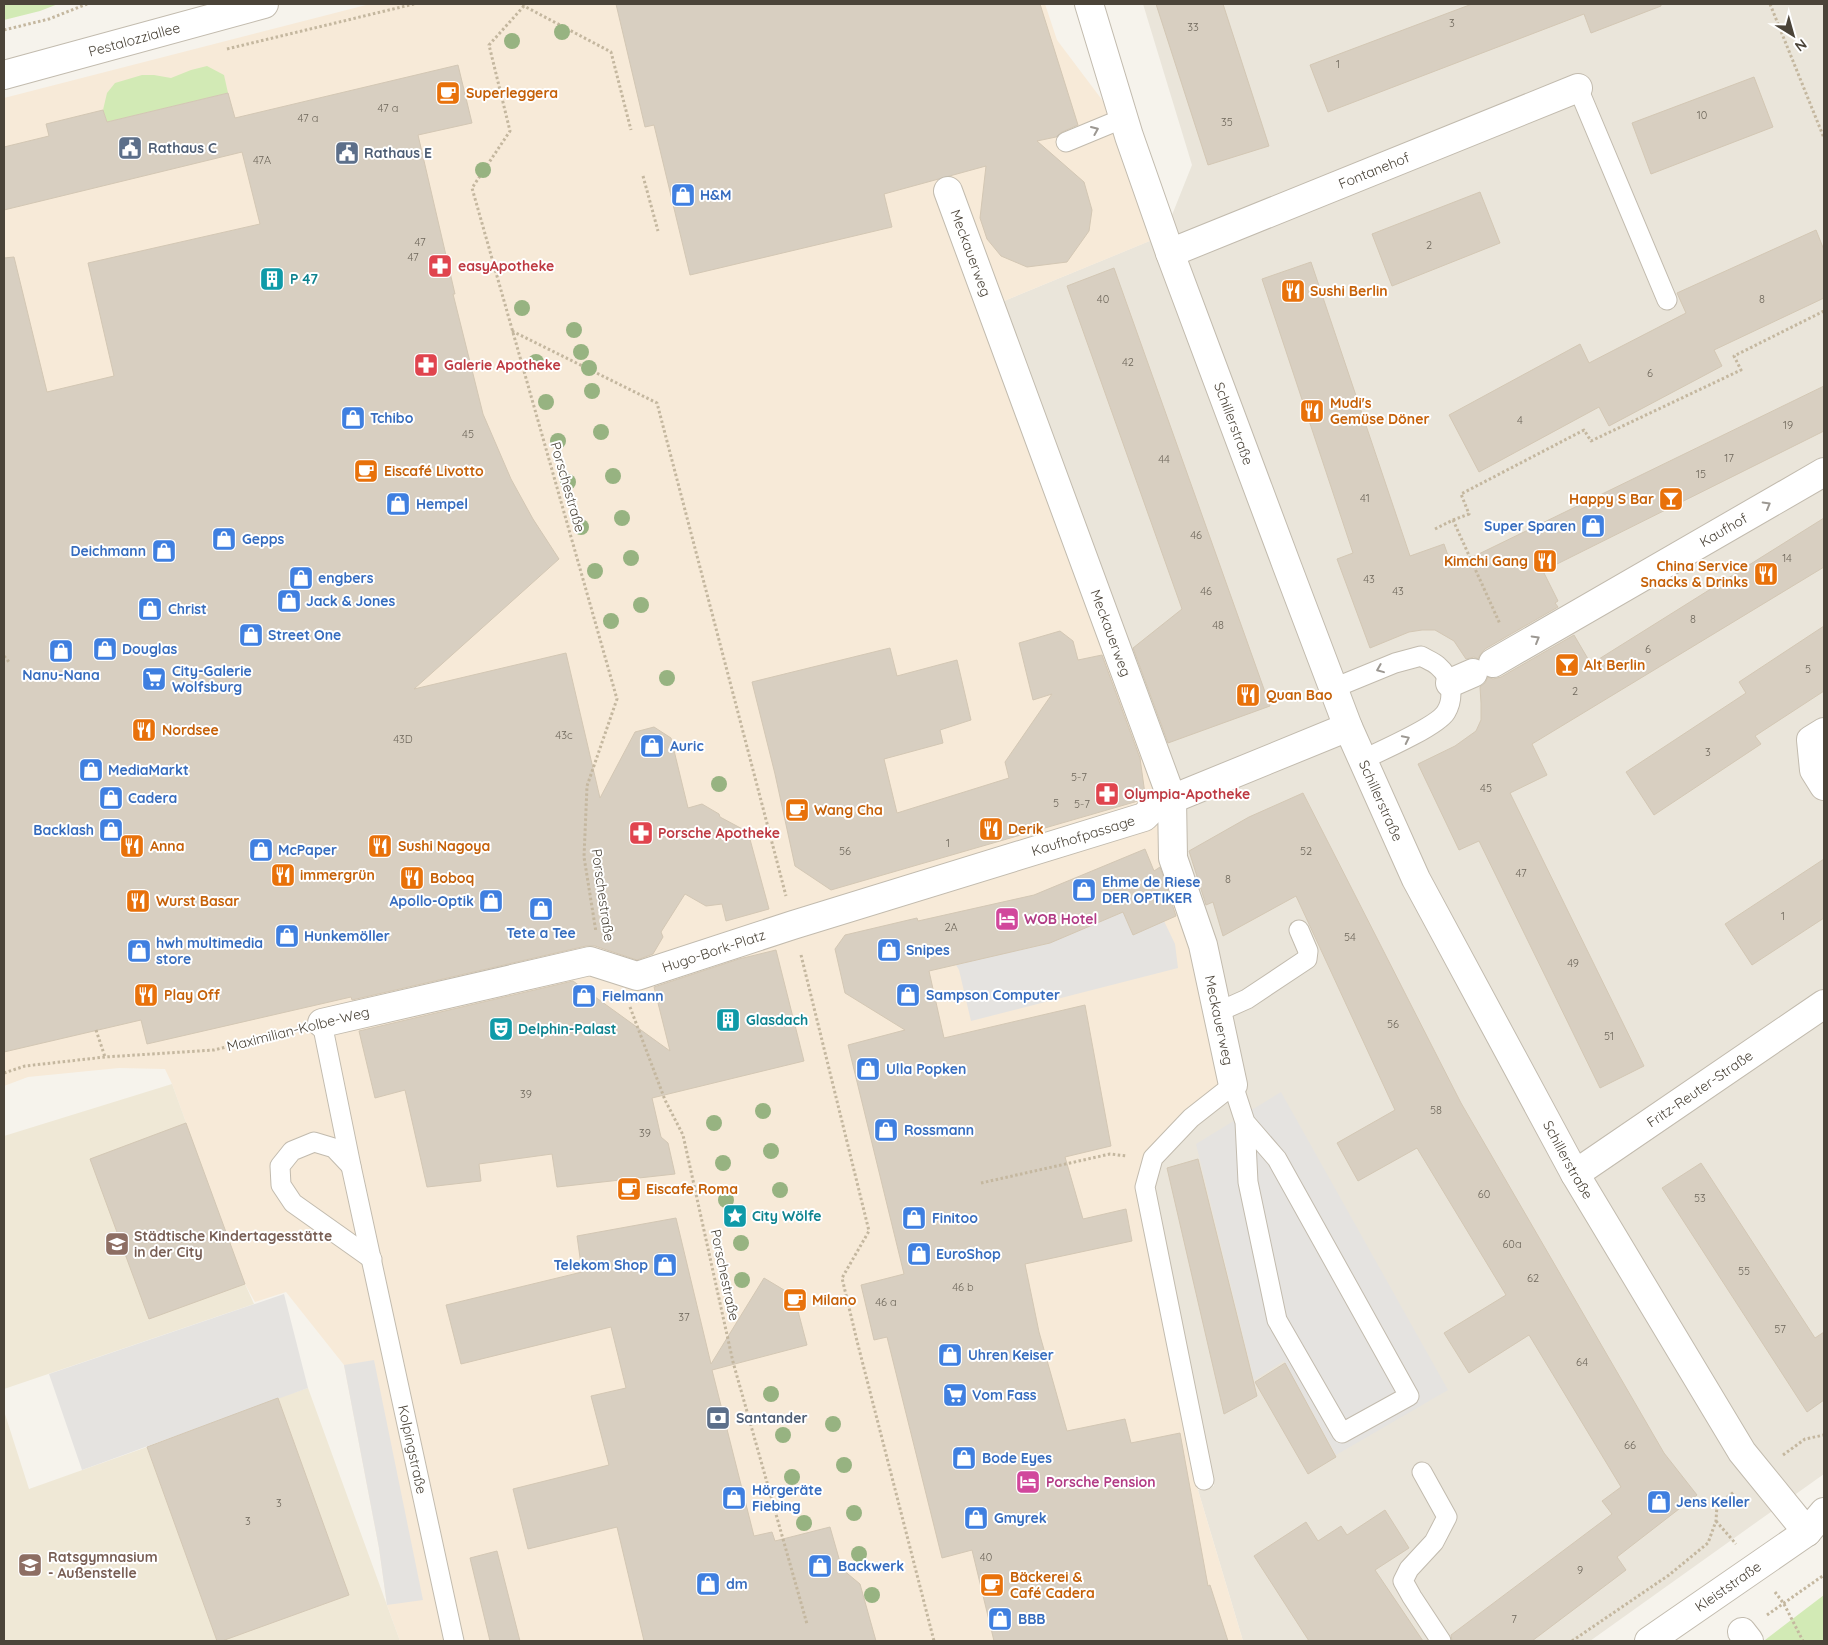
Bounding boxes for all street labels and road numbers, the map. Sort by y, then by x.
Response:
street label: Pestalozziallee [86,18,182,61]
street label: Fontanehof [1336,148,1412,193]
street label: Meckauerweg [947,207,995,299]
street label: Schillerstraße [1210,380,1257,468]
street label: Porschestraße [547,440,590,534]
street label: Kaufhof [1696,509,1751,551]
street label: Meckauerweg [1087,587,1135,679]
street label: Schillerstraße [1355,757,1407,844]
street label: Kaufhofpassage [1029,811,1137,860]
street label: Porschestraße [588,848,618,942]
street label: Hugo-Bork-Platz [660,926,768,976]
street label: Meckauerweg [1201,974,1238,1067]
street label: Maximilian-Kolbe-Weg [225,1003,371,1055]
street label: Fritz-Reuter-Straße [1643,1046,1756,1131]
street label: Schillerstraße [1539,1117,1597,1202]
street label: Porschestraße [707,1228,744,1323]
street label: Kolpingstraße [394,1403,431,1496]
street label: Kleiststraße [1691,1557,1765,1616]

